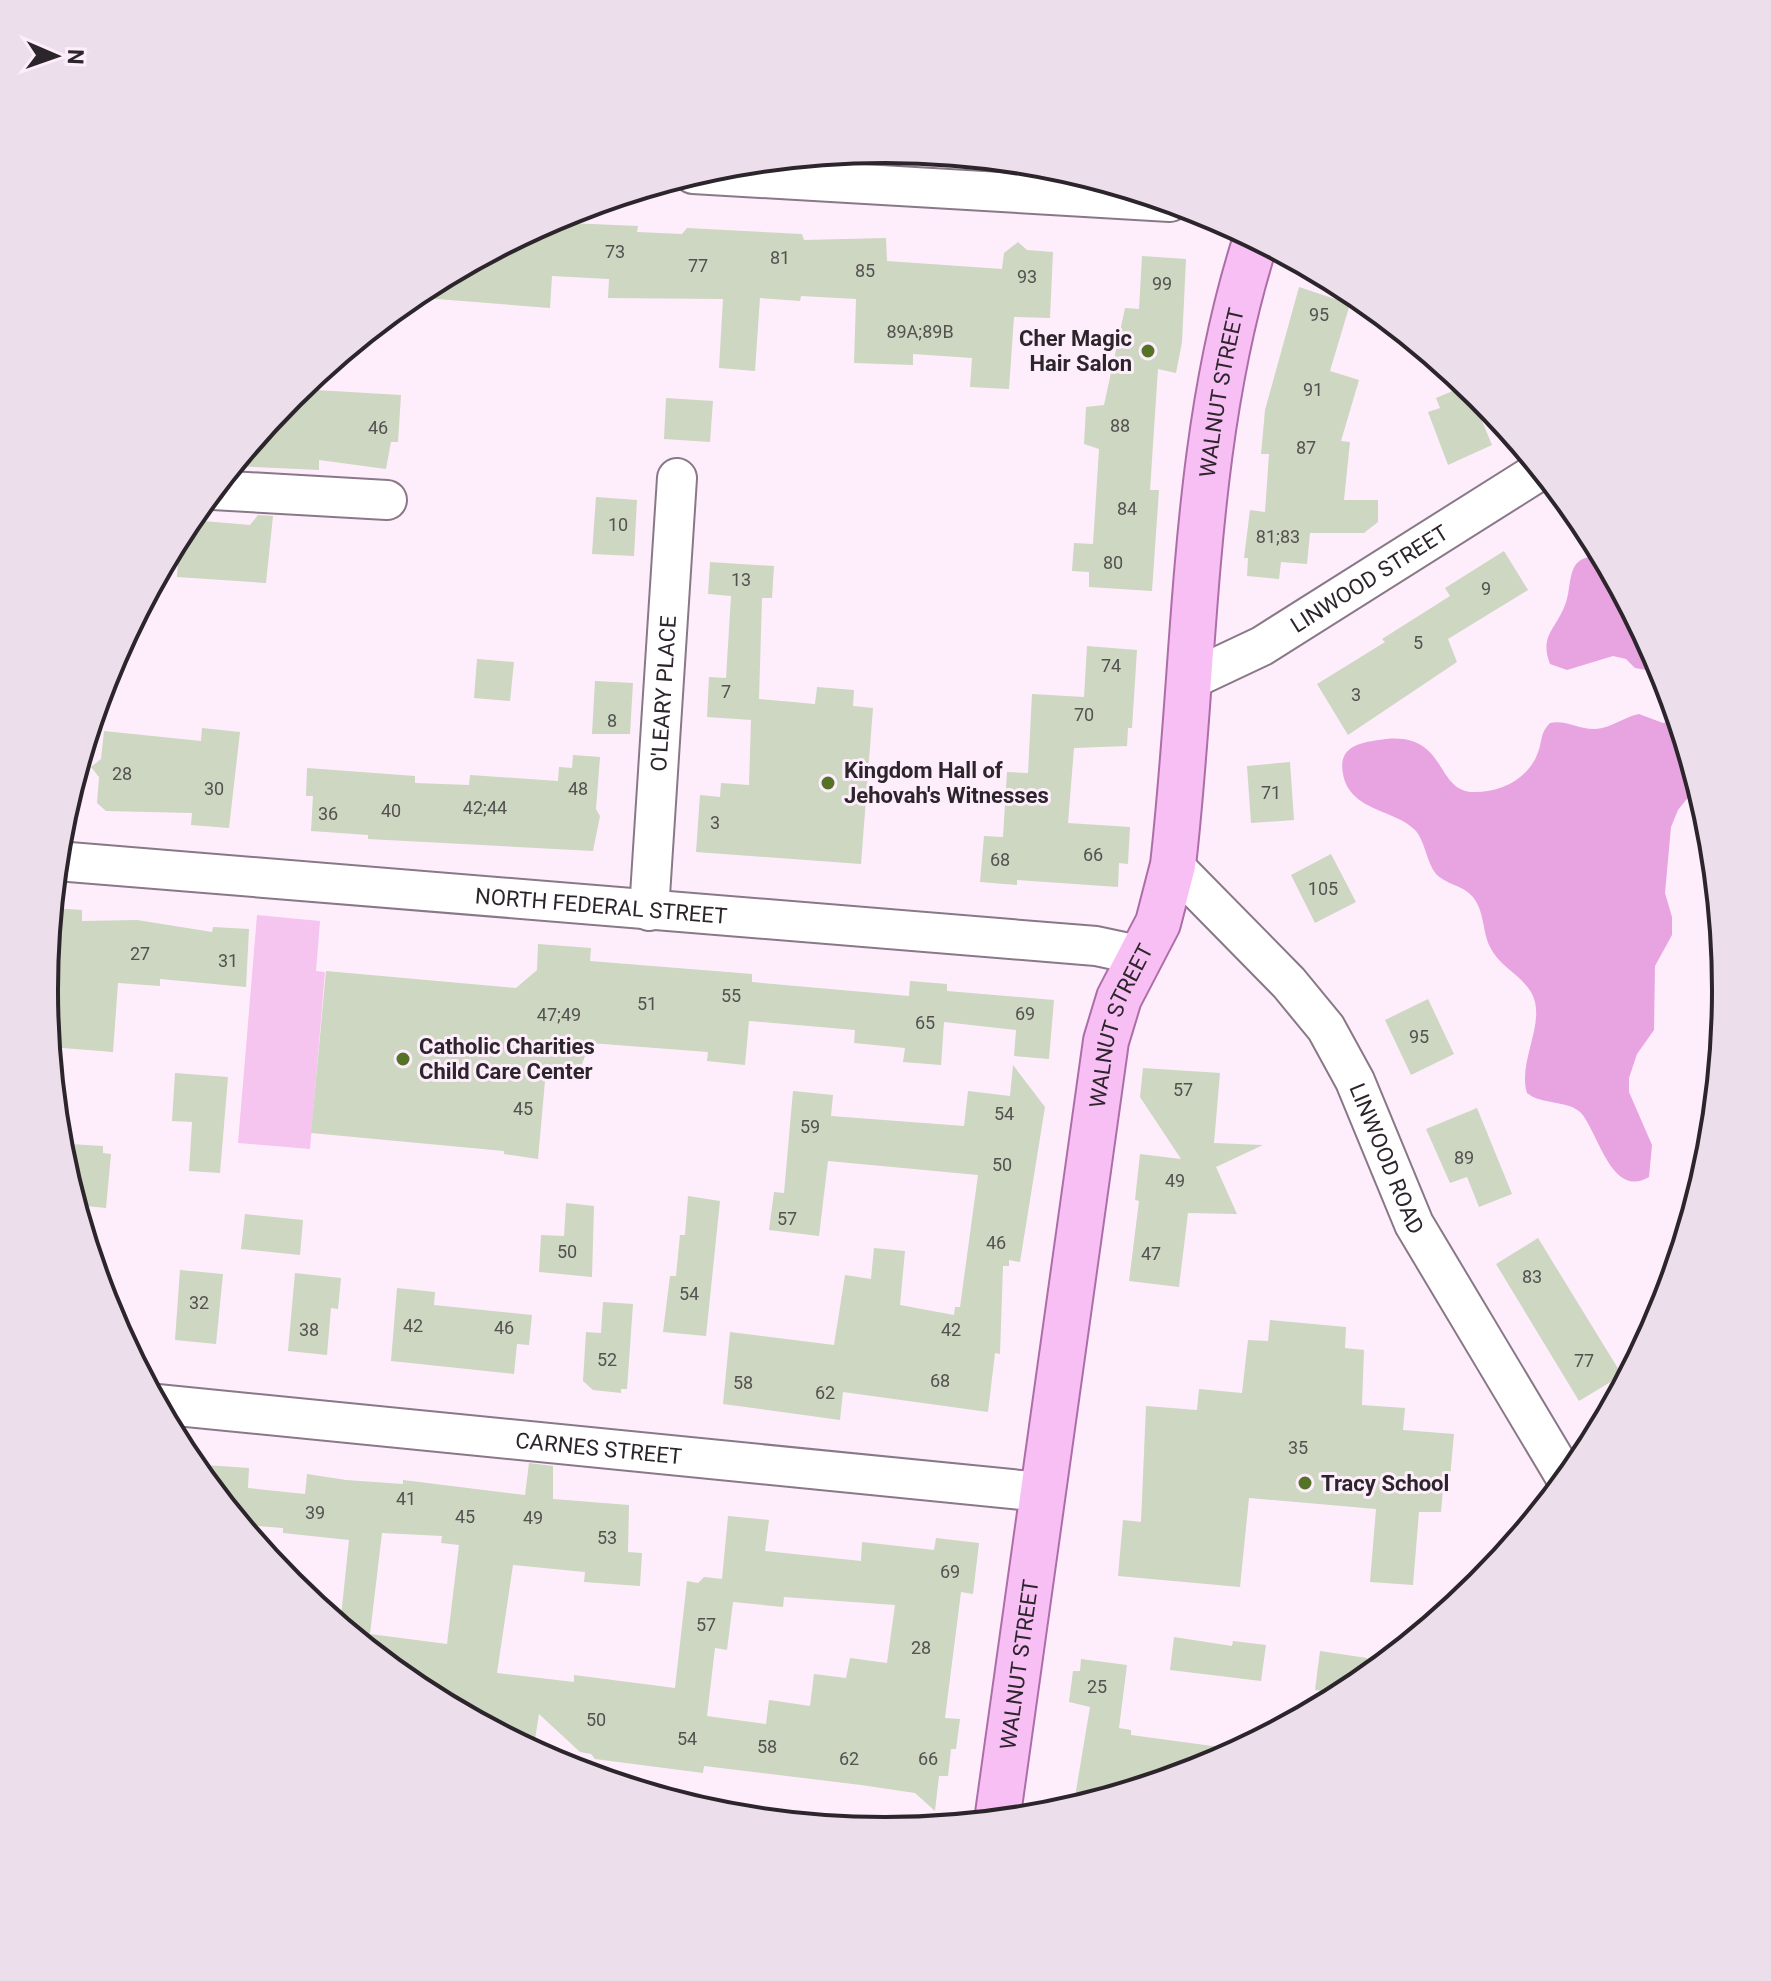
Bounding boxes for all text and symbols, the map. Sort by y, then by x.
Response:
north arrow [16,16,96,96]
text: N [63,48,88,65]
house number: 73 [605,241,625,262]
house number: 81 [770,247,790,268]
house number: 77 [688,255,708,276]
house number: 85 [855,260,875,281]
house number: 93 [1017,266,1037,287]
house number: 99 [1152,273,1172,294]
house number: 95 [1309,304,1329,325]
street label: WALNUT STREET [1195,306,1249,479]
house number: 89A;89B [886,321,954,342]
place label: Cher Magic Hair Salon [1019,326,1132,376]
marker: Cher Magic Hair Salon [1139,342,1157,360]
house number: 91 [1303,379,1323,400]
house number: 88 [1110,415,1130,436]
house number: 46 [368,417,388,438]
house number: 87 [1296,437,1316,458]
house number: 84 [1117,498,1137,519]
house number: 10 [608,514,628,535]
street label: LINWOOD STREET [1286,520,1453,638]
house number: 81;83 [1256,526,1300,547]
house number: 80 [1103,552,1123,573]
house number: 13 [731,569,751,590]
house number: 9 [1481,578,1491,599]
street label: O'LEARY PLACE [646,615,681,772]
house number: 5 [1413,632,1423,653]
house number: 74 [1101,655,1121,676]
house number: 7 [721,681,731,702]
house number: 3 [1351,684,1361,705]
house number: 70 [1074,704,1094,725]
house number: 8 [607,710,617,731]
place label: Kingdom Hall of Jehovah's Witnesses [844,758,1049,808]
house number: 28 [112,763,132,784]
marker: Kingdom Hall of Jehovah's Witnesses [819,774,837,792]
house number: 30 [204,778,224,799]
house number: 48 [568,778,588,799]
house number: 71 [1261,782,1281,803]
house number: 42;44 [463,797,507,818]
house number: 40 [381,800,401,821]
house number: 36 [318,803,338,824]
house number: 3 [710,812,720,833]
house number: 66 [1083,844,1103,865]
house number: 68 [990,849,1010,870]
house number: 105 [1308,878,1338,899]
street label: NORTH FEDERAL STREET [474,883,728,929]
street label: WALNUT STREET [1085,940,1158,1110]
house number: 27 [130,943,150,964]
house number: 31 [218,950,238,971]
house number: 55 [721,985,741,1006]
house number: 51 [637,993,657,1014]
house number: 69 [1015,1003,1035,1024]
house number: 47;49 [537,1004,581,1025]
house number: 65 [915,1012,935,1033]
house number: 95 [1409,1026,1429,1047]
place label: Catholic Charities Child Care Center [419,1034,595,1084]
marker: Catholic Charities Child Care Center [394,1050,412,1068]
house number: 57 [1173,1079,1193,1100]
street label: LINWOOD ROAD [1344,1080,1429,1239]
house number: 45 [513,1098,533,1119]
house number: 54 [994,1103,1014,1124]
house number: 59 [800,1116,820,1137]
house number: 89 [1454,1147,1474,1168]
house number: 50 [992,1154,1012,1175]
house number: 49 [1165,1170,1185,1191]
house number: 57 [777,1208,797,1229]
house number: 46 [986,1232,1006,1253]
house number: 50 [557,1241,577,1262]
house number: 47 [1141,1243,1161,1264]
house number: 83 [1522,1266,1542,1287]
house number: 54 [679,1283,699,1304]
house number: 32 [189,1292,209,1313]
house number: 42 [403,1315,423,1336]
house number: 46 [494,1317,514,1338]
house number: 38 [299,1319,319,1340]
house number: 42 [941,1319,961,1340]
house number: 52 [597,1349,617,1370]
house number: 77 [1574,1350,1594,1371]
house number: 68 [930,1370,950,1391]
house number: 58 [733,1372,753,1393]
house number: 62 [815,1382,835,1403]
street label: CARNES STREET [514,1428,683,1469]
house number: 35 [1288,1437,1308,1458]
place label: Tracy School [1321,1471,1449,1496]
marker: Tracy School [1296,1474,1314,1492]
house number: 41 [396,1488,416,1509]
house number: 39 [305,1502,325,1523]
house number: 45 [455,1506,475,1527]
house number: 49 [523,1507,543,1528]
house number: 53 [597,1527,617,1548]
house number: 69 [940,1561,960,1582]
street label: WALNUT STREET [995,1578,1044,1751]
house number: 57 [696,1614,716,1635]
house number: 28 [911,1637,931,1658]
house number: 25 [1087,1676,1107,1697]
house number: 50 [586,1709,606,1730]
house number: 54 [677,1728,697,1749]
house number: 58 [757,1736,777,1757]
house number: 62 [839,1748,859,1769]
house number: 66 [918,1748,938,1769]

